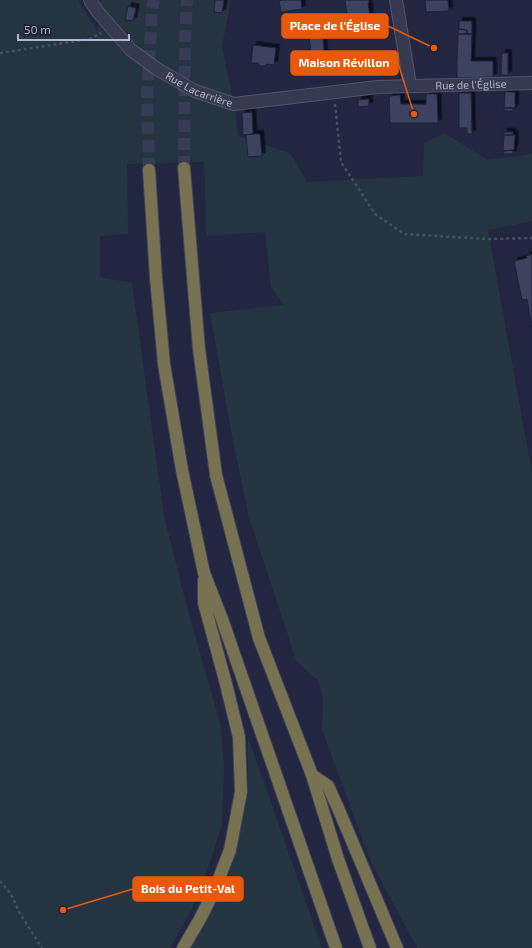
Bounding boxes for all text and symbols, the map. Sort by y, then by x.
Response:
callout: Place de l'Église [282,14,388,38]
scale bar [18,16,129,42]
text: Place de l'Église [290,18,381,32]
text: 50 m [24,22,51,36]
callout: Maison Révillon [291,51,398,75]
text: Maison Révillon [298,55,390,69]
street label: Rue Lacarrière [163,68,235,109]
street label: Rue de l'Église [435,77,507,92]
callout: Bois du Petit-Val [133,877,243,901]
text: Bois du Petit-Val [141,881,235,895]

